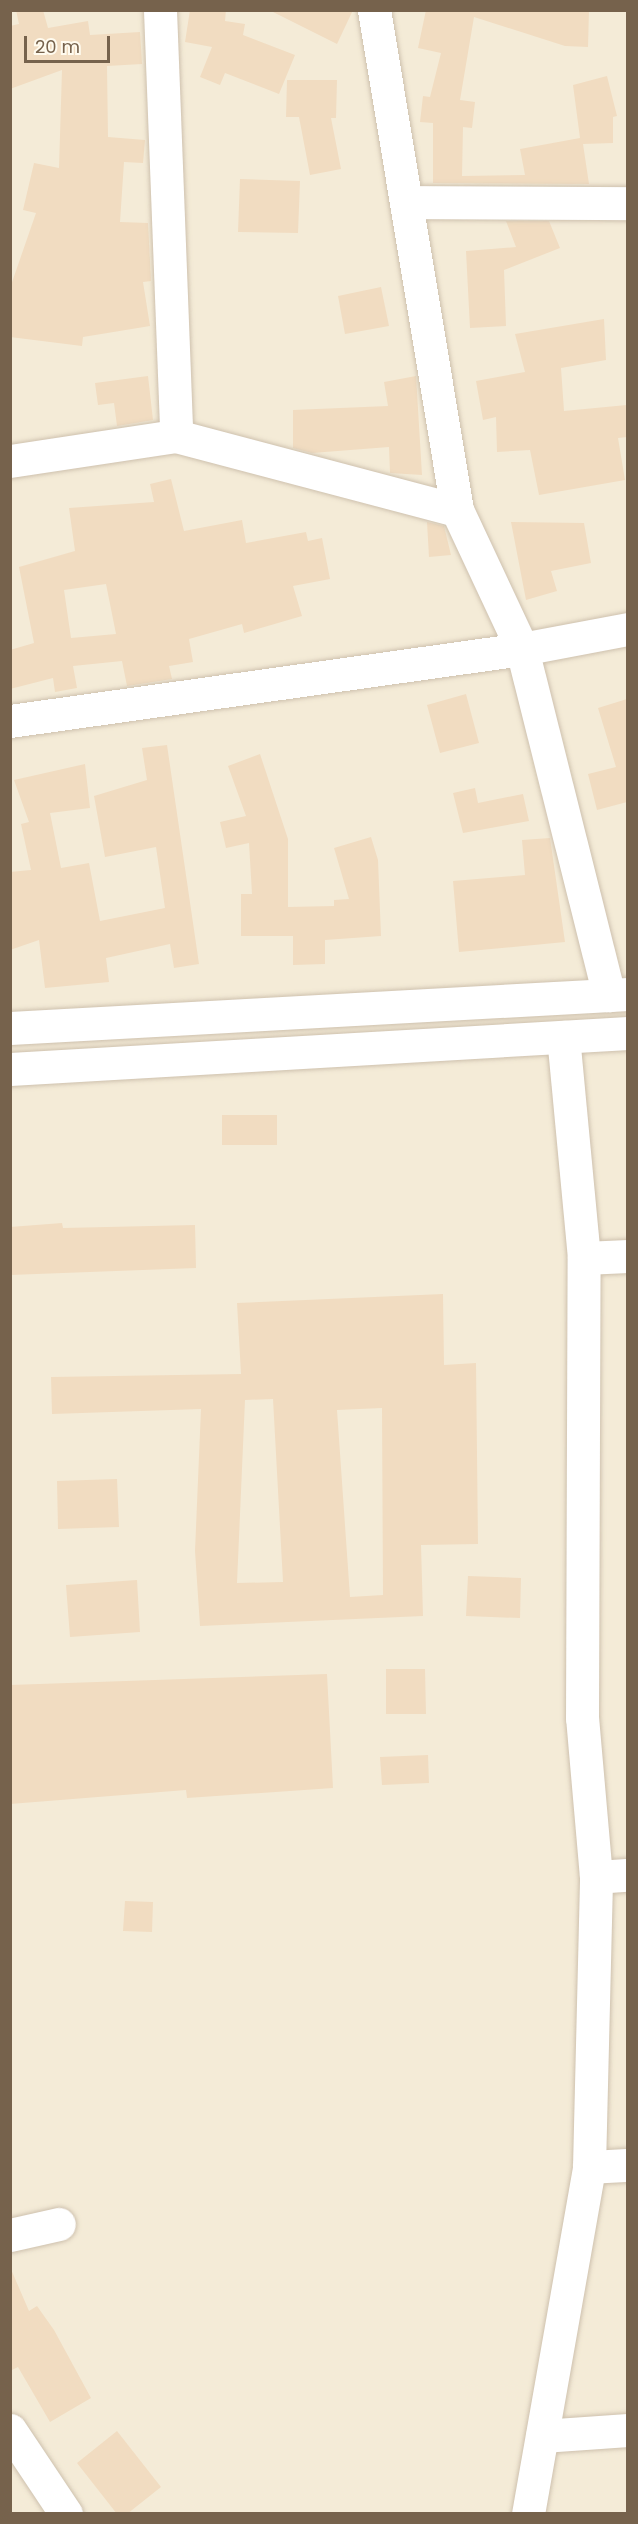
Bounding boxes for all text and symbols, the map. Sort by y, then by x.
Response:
scale bar [27,24,112,62]
text: 20 m [35,34,80,59]

